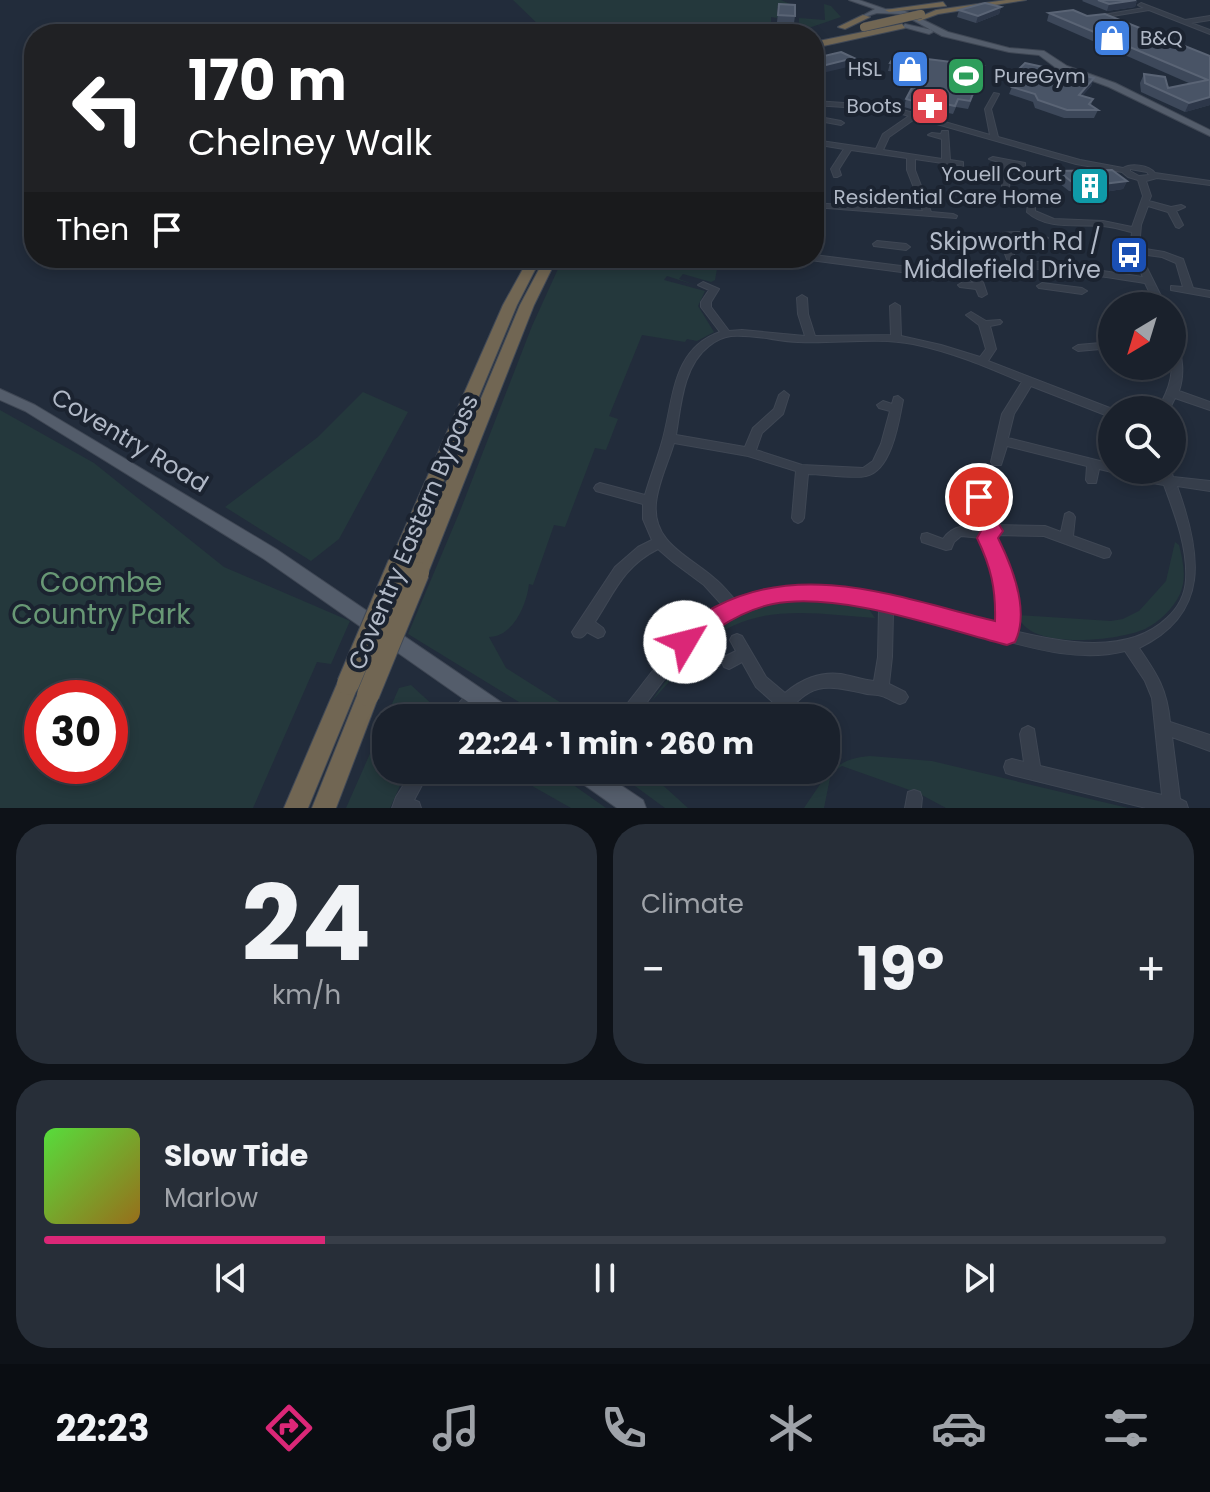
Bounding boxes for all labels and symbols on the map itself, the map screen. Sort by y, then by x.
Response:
shop icon: B&Q [1091,17,1133,59]
place label: B&Q [1140,24,1183,52]
shop icon: HSL [889,48,931,90]
place label: HSL [848,55,882,83]
sports icon: PureGym [945,55,987,97]
place label: PureGym [994,62,1086,90]
pharmacy icon: Boots [909,85,951,127]
place label: Boots [846,92,902,120]
place label: Youell Court Residential Care Home [834,160,1062,211]
building icon: Youell Court Residential Care Home [1069,165,1111,207]
place label: Skipworth Rd / Middlefield Drive [904,225,1101,286]
bus stop icon: Skipworth Rd / Middlefield Drive [1108,234,1150,276]
north arrow [1098,292,1186,380]
street label: Coventry Road [45,380,215,500]
street label: Coventry Eastern Bypass [340,389,486,675]
pin [945,463,1013,531]
park label: Coombe Country Park [11,563,191,634]
position arrow [643,600,727,684]
speed limit sign: 30 [24,680,128,784]

